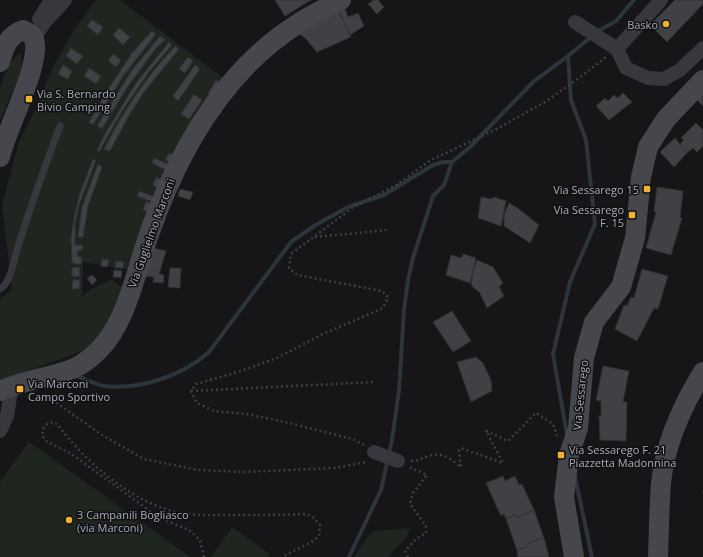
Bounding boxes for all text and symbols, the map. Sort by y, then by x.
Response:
place label: Basko [627,17,658,32]
marker: Basko [661,19,671,29]
place label: Via S. Bernardo Bivio Camping [37,86,116,114]
marker: Via S. Bernardo Bivio Camping [24,94,34,104]
street label: Via Guglielmo Marconi [124,176,178,290]
place label: Via Sessarego 15 [553,182,639,197]
marker: Via Sessarego 15 [642,184,652,194]
place label: Via Sessarego F. 15 [554,202,624,230]
marker: Via Sessarego F. 15 [627,210,637,220]
street label: Via Sessarego [569,359,591,431]
place label: Via Marconi Campo Sportivo [28,376,110,404]
marker: Via Marconi Campo Sportivo [15,384,25,394]
place label: Via Sessarego F. 21 Piazzetta Madonnina [569,442,676,470]
marker: Via Sessarego F. 21 Piazzetta Madonnina [556,450,566,460]
place label: 3 Campanili Bogliasco (via Marconi) [77,507,189,535]
marker: 3 Campanili Bogliasco (via Marconi) [64,515,74,525]

